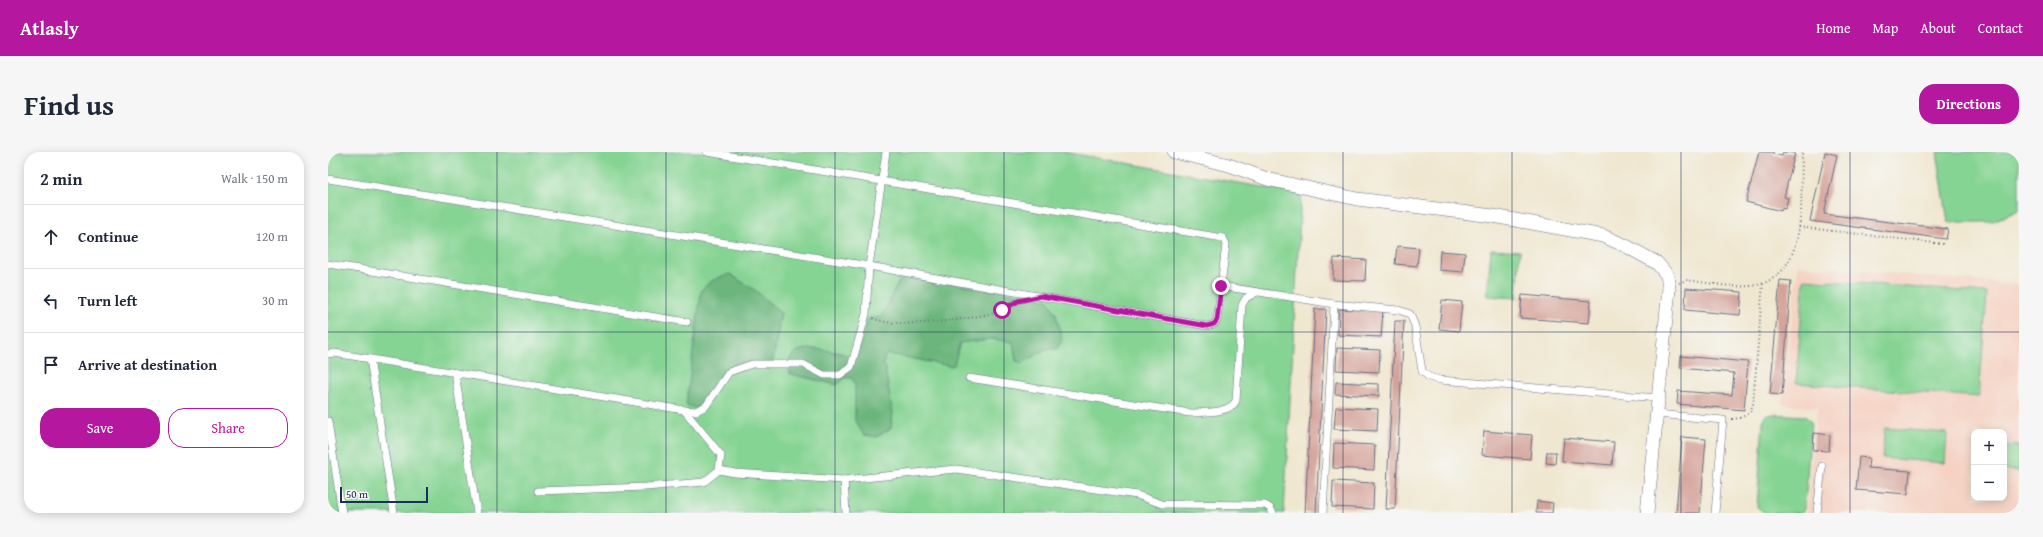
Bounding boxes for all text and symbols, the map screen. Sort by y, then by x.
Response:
text: Atlasly [20,14,79,42]
text: Home [1816,18,1851,38]
text: Map [1873,18,1898,38]
text: About [1920,18,1956,38]
text: Contact [1978,18,2023,38]
text: Find us [24,84,114,125]
button: Directions [1919,84,2019,124]
text: 2 min [40,166,82,191]
text: Walk · 150 m [221,169,288,188]
icon: ahead [40,226,62,248]
text: Continue [78,226,139,247]
text: 120 m [256,227,288,246]
route end [1212,277,1230,295]
icon: left [40,290,62,312]
text: Turn left [78,290,137,311]
text: 30 m [262,291,288,310]
route start [993,301,1011,319]
icon: arrive [40,354,62,376]
text: Arrive at destination [78,354,217,375]
button: Save [40,408,160,448]
button: Share [168,408,288,448]
map controls [1971,429,2007,501]
button: + [1971,429,2007,465]
button: − [1971,465,2007,501]
scale bar [340,485,428,504]
text: 50 m [346,486,368,502]

